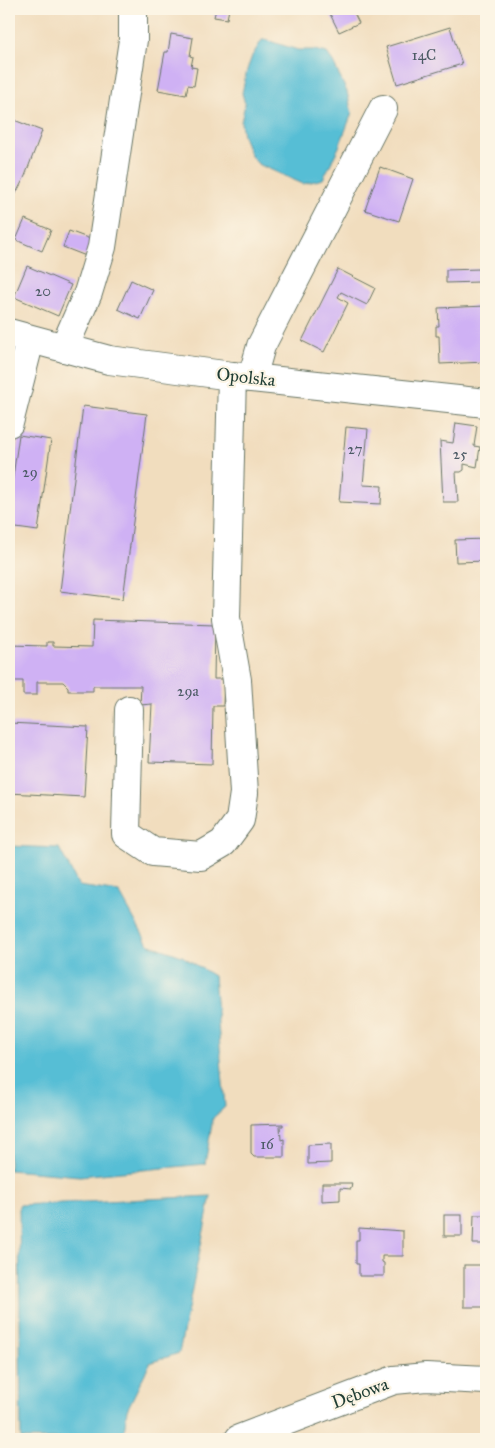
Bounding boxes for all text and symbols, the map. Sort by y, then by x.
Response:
house number: 14C [412,46,436,64]
house number: 20 [35,282,51,300]
street label: Opolska [215,363,277,391]
house number: 27 [348,440,363,458]
house number: 25 [453,445,467,463]
house number: 29 [22,463,38,481]
house number: 29a [177,682,200,700]
house number: 16 [260,1135,275,1153]
street label: Dębowa [329,1372,392,1413]

